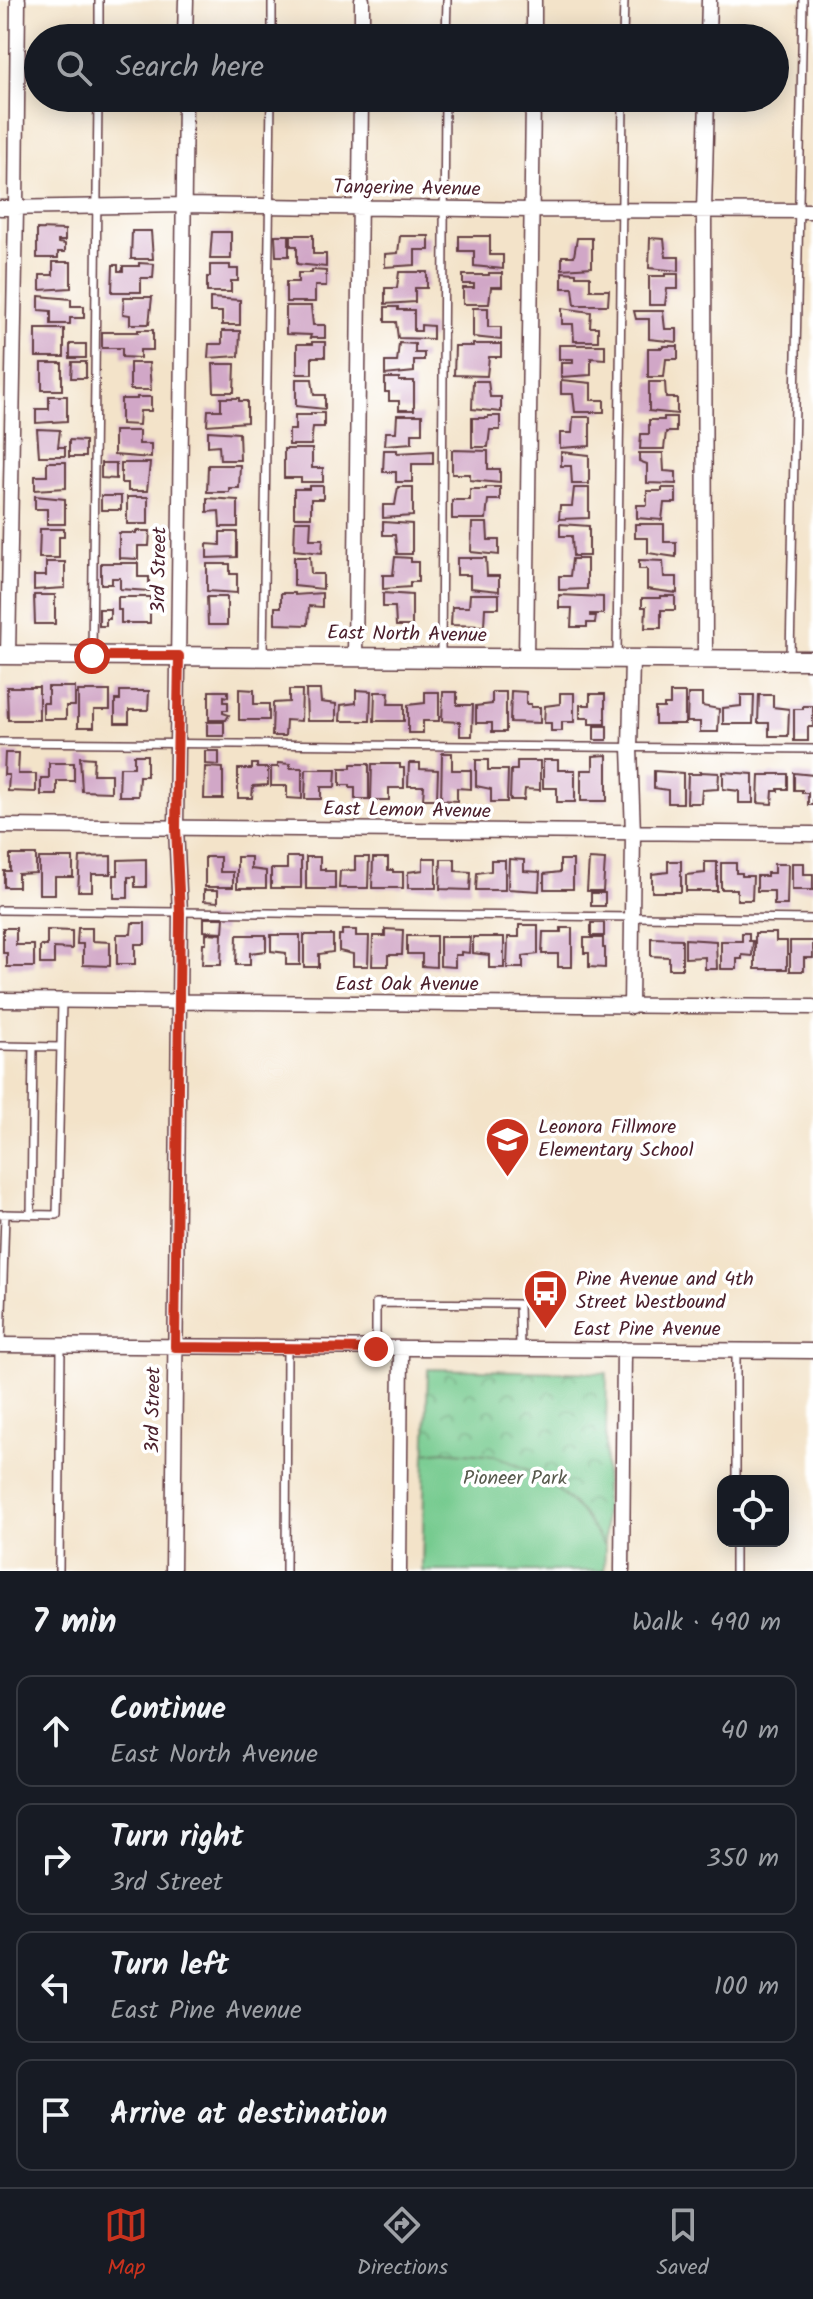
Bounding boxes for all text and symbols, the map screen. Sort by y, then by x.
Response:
search box [24,24,789,112]
text: Search here [116,44,264,92]
icon: search [52,46,96,90]
street label: Tangerine Avenue [333,172,481,206]
street label: 3rd Street [143,526,177,614]
street label: East North Avenue [327,618,487,652]
route start [74,638,110,674]
street label: East Lemon Avenue [323,794,491,828]
street label: East Oak Avenue [335,969,479,1001]
place label: Leonora Fillmore Elementary School [538,1112,694,1167]
school or university icon: Leonora Fillmore Elementary School [483,1115,531,1178]
place label: Pine Avenue and 4th Street Westbound [576,1264,754,1319]
bus stop icon: Pine Avenue and 4th Street Westbound [521,1268,569,1331]
street label: East Pine Avenue [573,1314,721,1346]
route end [358,1331,394,1367]
street label: 3rd Street [137,1366,171,1454]
park label: Pioneer Park [463,1463,568,1495]
map controls [717,1475,789,1547]
button: locate [717,1475,789,1547]
text: 7 min [32,1596,117,1650]
text: Walk · 490 m [632,1602,781,1644]
text: Continue [110,1686,226,1734]
icon: ahead [34,1709,78,1753]
text: 40 m [721,1710,779,1752]
text: East North Avenue [110,1734,318,1776]
text: Turn right [110,1814,243,1862]
icon: right [34,1837,78,1881]
text: 350 m [706,1838,779,1880]
text: 3rd Street [110,1862,223,1904]
text: Turn left [110,1942,229,1990]
icon: left [34,1965,78,2009]
text: 100 m [714,1966,779,2008]
text: East Pine Avenue [110,1990,302,2032]
text: Arrive at destination [110,2091,387,2139]
icon: arrive [34,2093,78,2137]
tab: Map [104,2203,148,2286]
tab: Directions [357,2203,448,2286]
tab: Saved [657,2203,709,2286]

